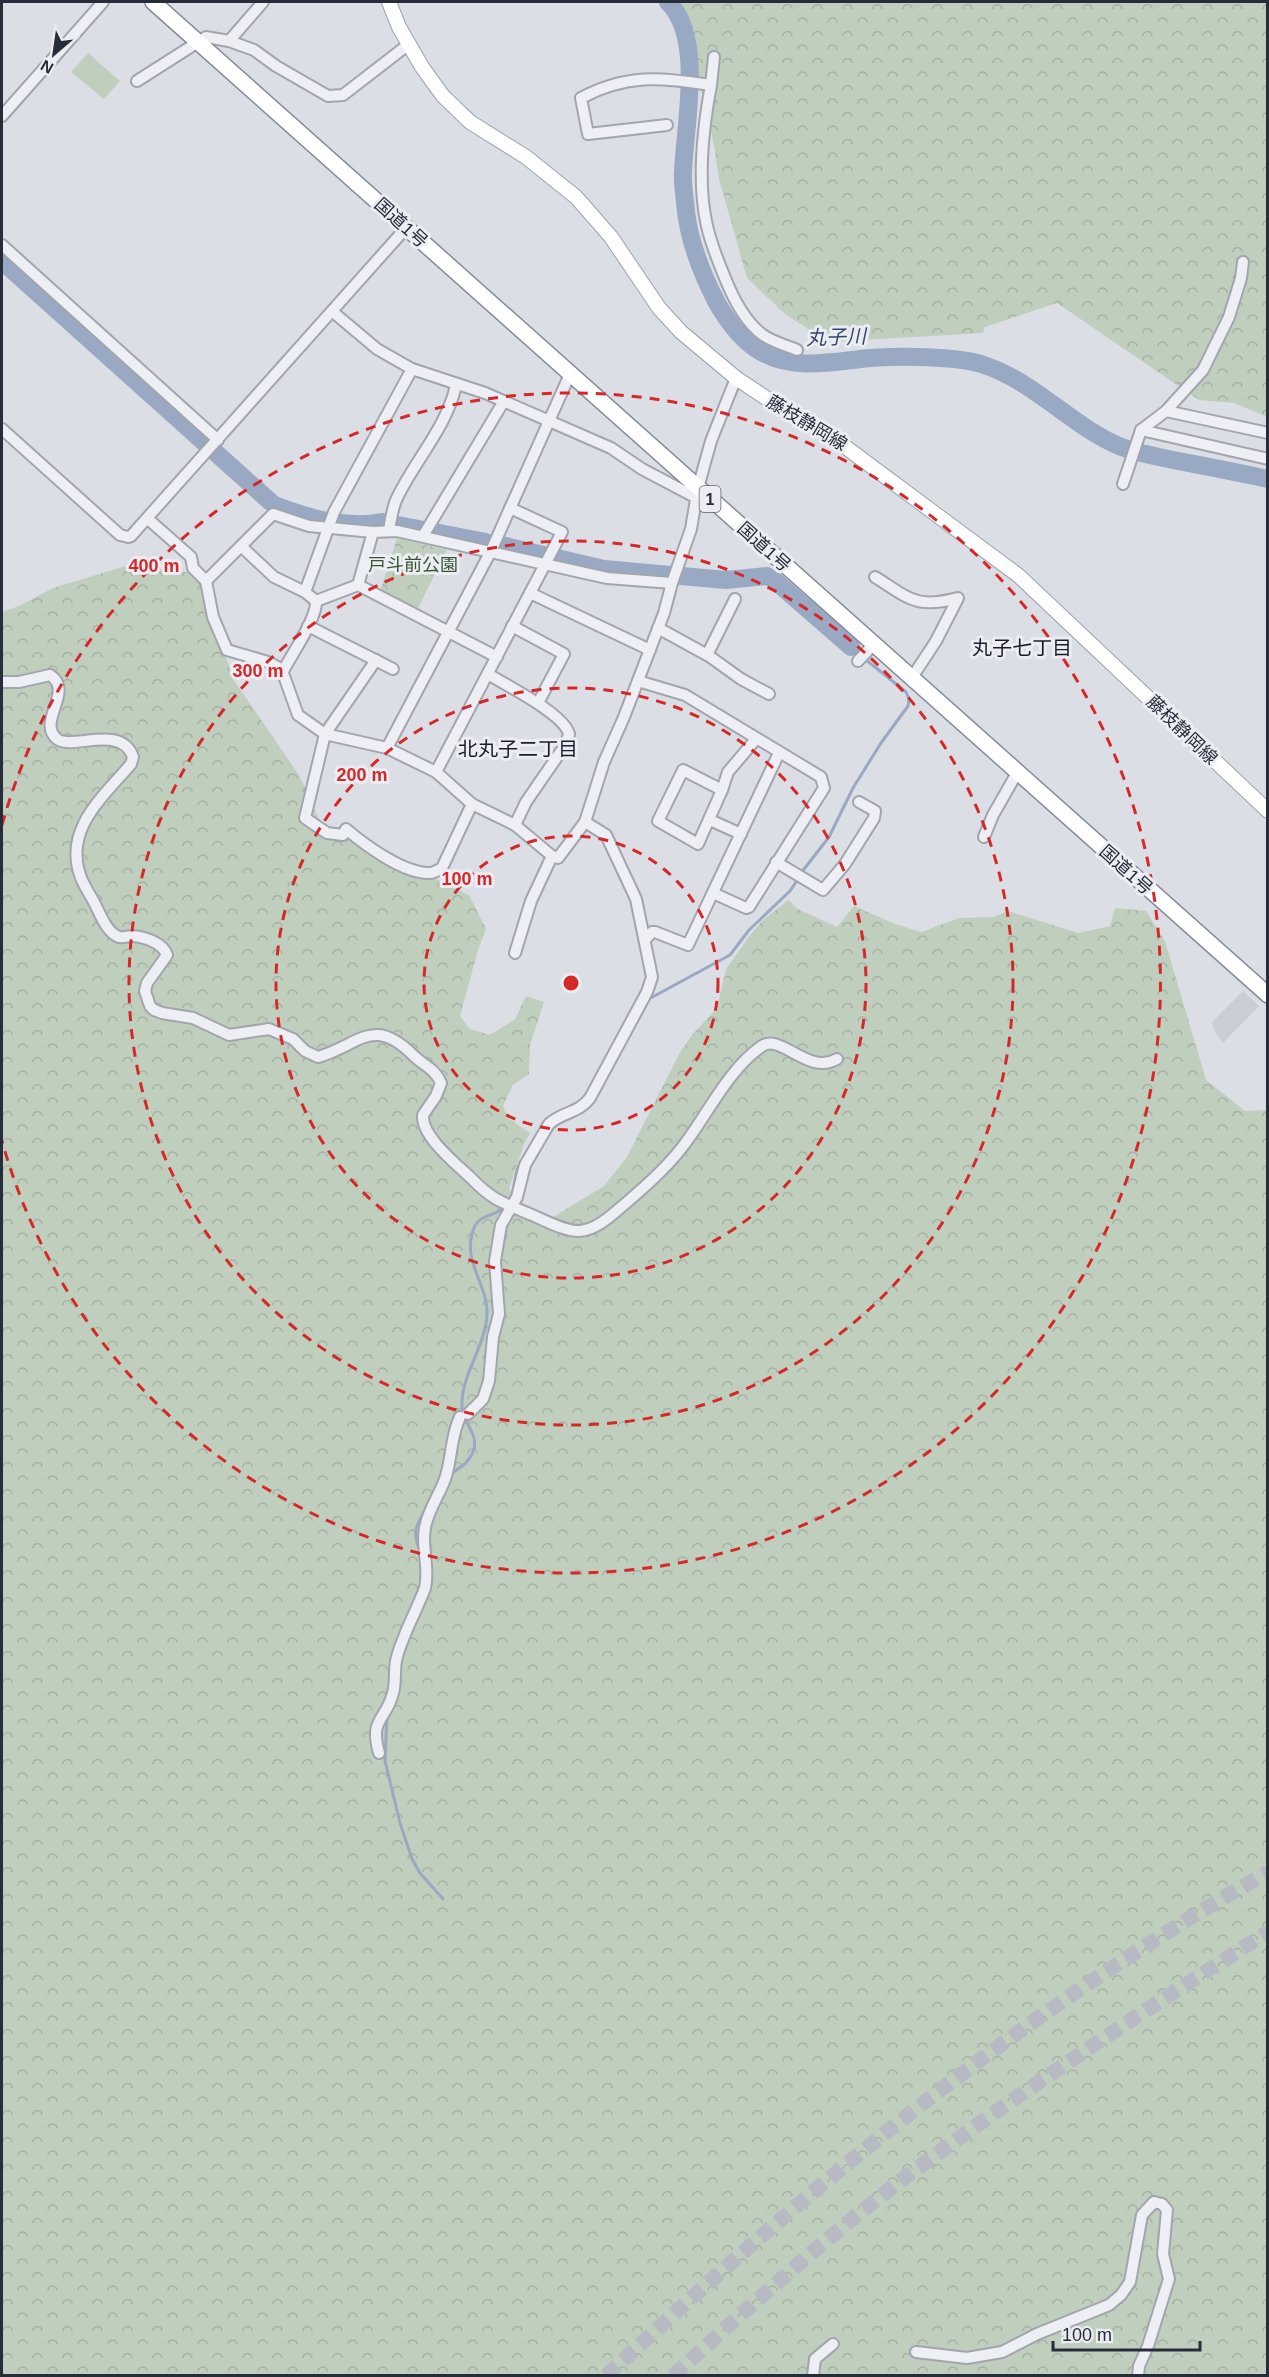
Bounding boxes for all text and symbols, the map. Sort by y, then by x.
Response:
north arrow [24,24,84,84]
text: N [38,56,56,77]
street label: 国道1号 [371,194,431,252]
water label: 丸子川 [806,325,868,349]
street label: 藤枝静岡線 [763,391,851,455]
road number: 1 [700,486,720,512]
street label: 国道1号 [734,518,794,576]
park label: 戸斗前公園 [368,555,458,575]
text: 400 m [128,556,180,576]
district label: 丸子七丁目 [972,637,1072,659]
text: 300 m [232,661,284,681]
street label: 藤枝静岡線 [1143,692,1221,768]
district label: 北丸子二丁目 [458,738,578,760]
text: 200 m [336,765,388,785]
street label: 国道1号 [1096,841,1156,899]
text: 100 m [441,869,493,889]
centre of rings [561,973,581,993]
scale bar [1053,2314,1200,2352]
text: 100 m [1062,2325,1112,2345]

